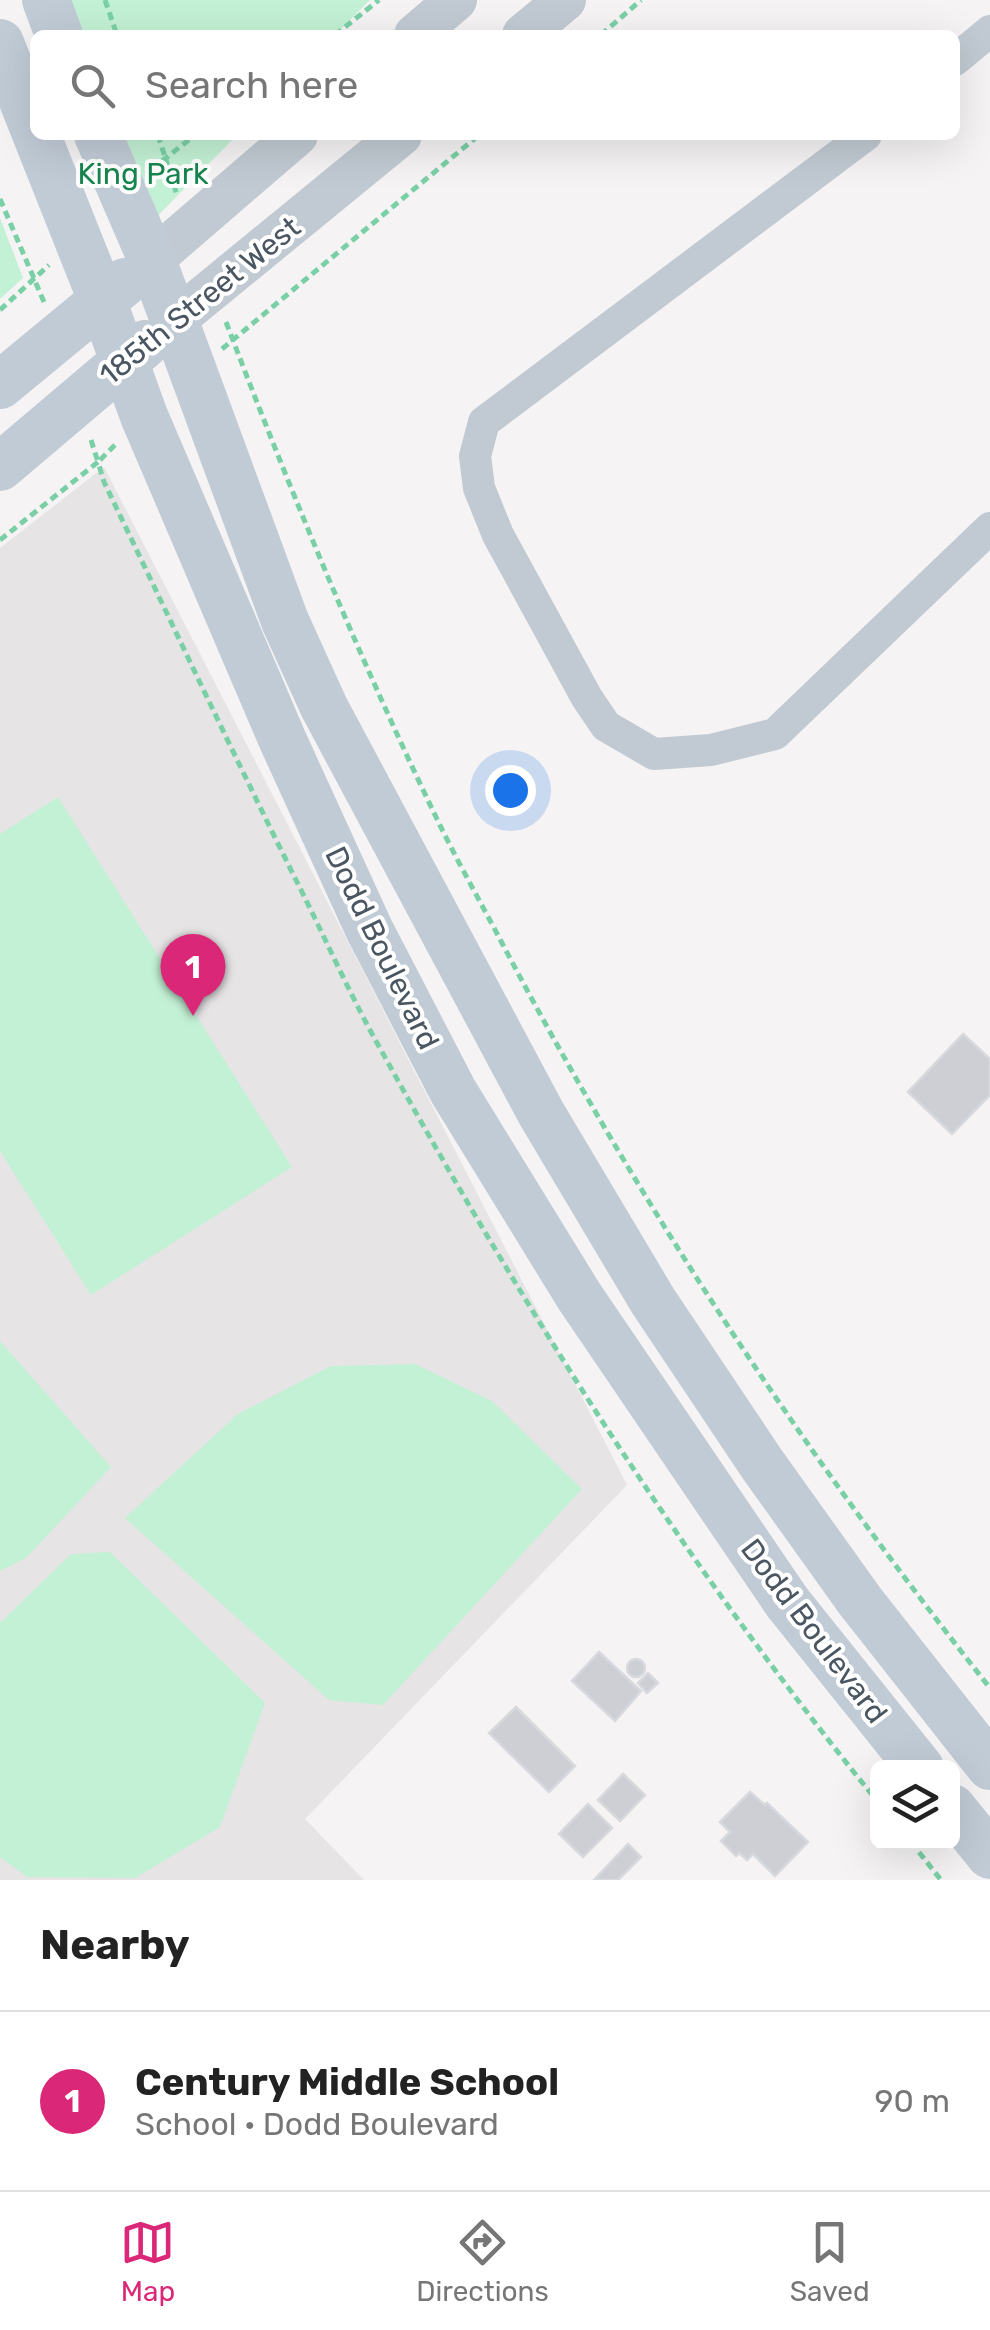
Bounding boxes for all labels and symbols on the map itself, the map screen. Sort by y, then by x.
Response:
park label: King Park [77,156,209,192]
street label: 185th Street West [92,209,308,393]
your location [485,765,536,816]
street label: Dodd Boulevard [317,841,447,1055]
pin: 1 [160,934,226,1016]
street label: Dodd Boulevard [733,1532,895,1730]

